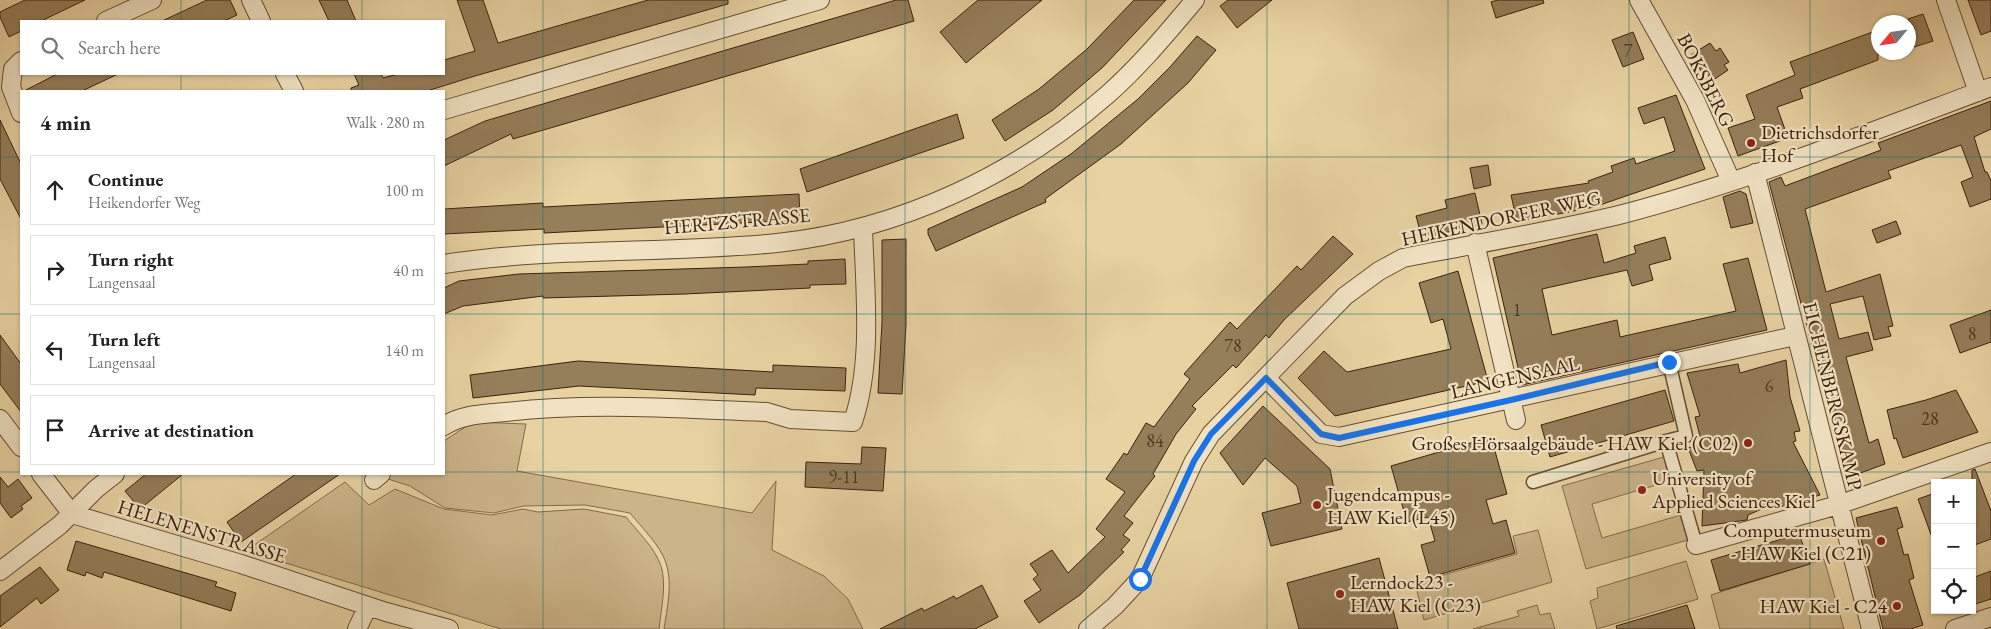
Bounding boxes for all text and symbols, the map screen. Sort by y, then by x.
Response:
north arrow [1871,15,1916,60]
search box [20,20,445,75]
street label: BOKSBERG [1671,29,1741,131]
icon: search [38,34,66,62]
text: Search here [78,35,160,60]
house number: 7 [1624,39,1633,62]
text: 4 min [40,109,91,136]
text: Walk · 280 m [346,112,425,133]
place label: Dietrichsdorfer Hof [1761,119,1879,168]
marker: Dietrichsdorfer Hof [1745,137,1757,149]
text: Continue [88,167,163,192]
icon: ahead [41,176,69,204]
text: 100 m [385,180,424,201]
street label: HEIKENDORFER WEG [1399,184,1603,252]
text: Heikendorfer Weg [88,192,200,213]
street label: HERTZSTRASSE [663,202,811,240]
text: Turn right [88,247,174,272]
icon: right [41,256,69,284]
text: 40 m [393,260,424,281]
text: Langensaal [88,272,156,293]
house number: 1 [1513,298,1521,321]
street label: EICHENBERGSKAMP [1797,299,1869,493]
house number: 8 [1968,322,1976,345]
text: Turn left [88,327,160,352]
house number: 78 [1224,334,1242,357]
icon: left [41,336,69,364]
text: 140 m [385,340,424,361]
street label: LANGENSAAL [1448,349,1582,404]
route end [1658,351,1681,374]
text: Langensaal [88,352,156,373]
house number: 6 [1765,374,1774,397]
house number: 28 [1921,407,1939,430]
icon: arrive [41,416,69,444]
text: Arrive at destination [88,418,254,443]
house number: 84 [1146,429,1164,452]
place label: Großes Hörsaalgebäude - HAW Kiel (C02) [1412,430,1738,456]
marker: Großes Hörsaalgebäude - HAW Kiel (C02) [1742,437,1754,449]
house number: 9-11 [829,465,859,488]
place label: University of Applied Sciences Kiel [1651,465,1816,514]
map controls [1931,479,1976,614]
button: + [1931,479,1976,524]
place label: Jugendcampus - HAW Kiel (L45) [1325,481,1455,530]
marker: University of Applied Sciences Kiel [1636,484,1648,496]
street label: HELENENSTRASSE [115,493,289,569]
marker: Jugendcampus - HAW Kiel (L45) [1311,499,1323,511]
place label: Computermuseum - HAW Kiel (C21) [1723,517,1871,566]
button: − [1931,524,1976,569]
marker: Computermuseum - HAW Kiel (C21) [1875,535,1887,547]
route start [1129,568,1152,591]
place label: Lerndock23 - HAW Kiel (C23) [1350,569,1481,618]
button: locate [1931,569,1976,614]
marker: Lerndock23 - HAW Kiel (C23) [1334,588,1346,600]
place label: HAW Kiel - C24 [1759,593,1887,619]
marker: HAW Kiel - C24 [1891,600,1903,612]

